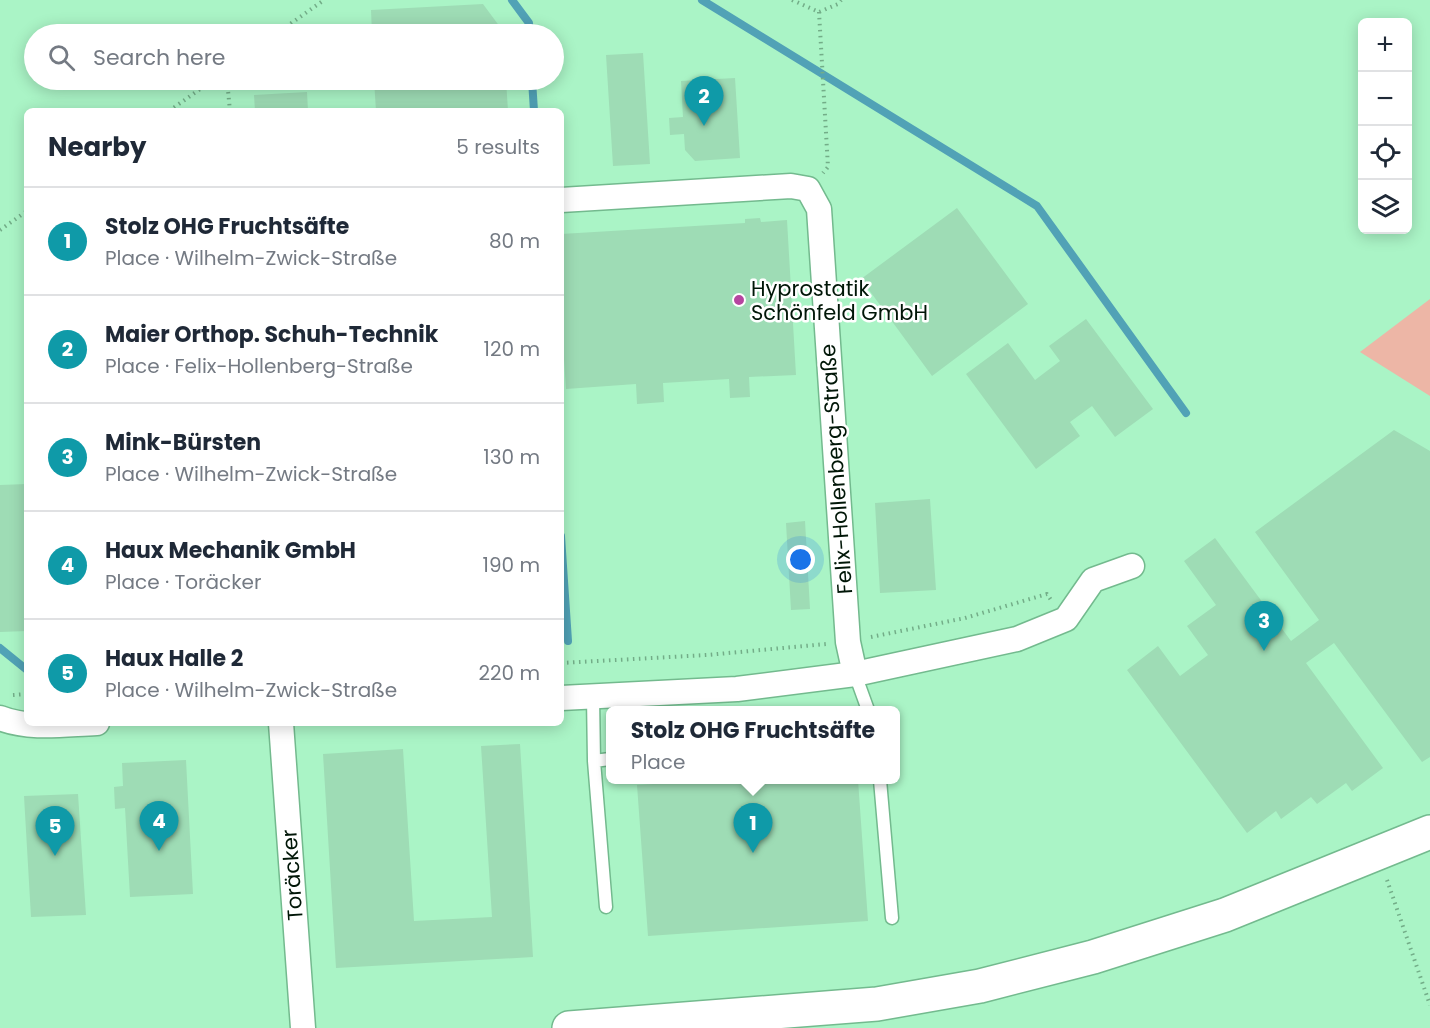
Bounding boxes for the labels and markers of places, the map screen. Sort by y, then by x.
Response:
pin: 2 [684,76,724,126]
place label: Hyprostatik Schönfeld GmbH [751,274,928,327]
marker: Hyprostatik Schönfeld GmbH [732,293,746,307]
pin: 3 [1244,602,1284,651]
pin: 4 [140,802,178,851]
pin: 1 [734,804,772,853]
pin: 5 [36,806,74,856]

